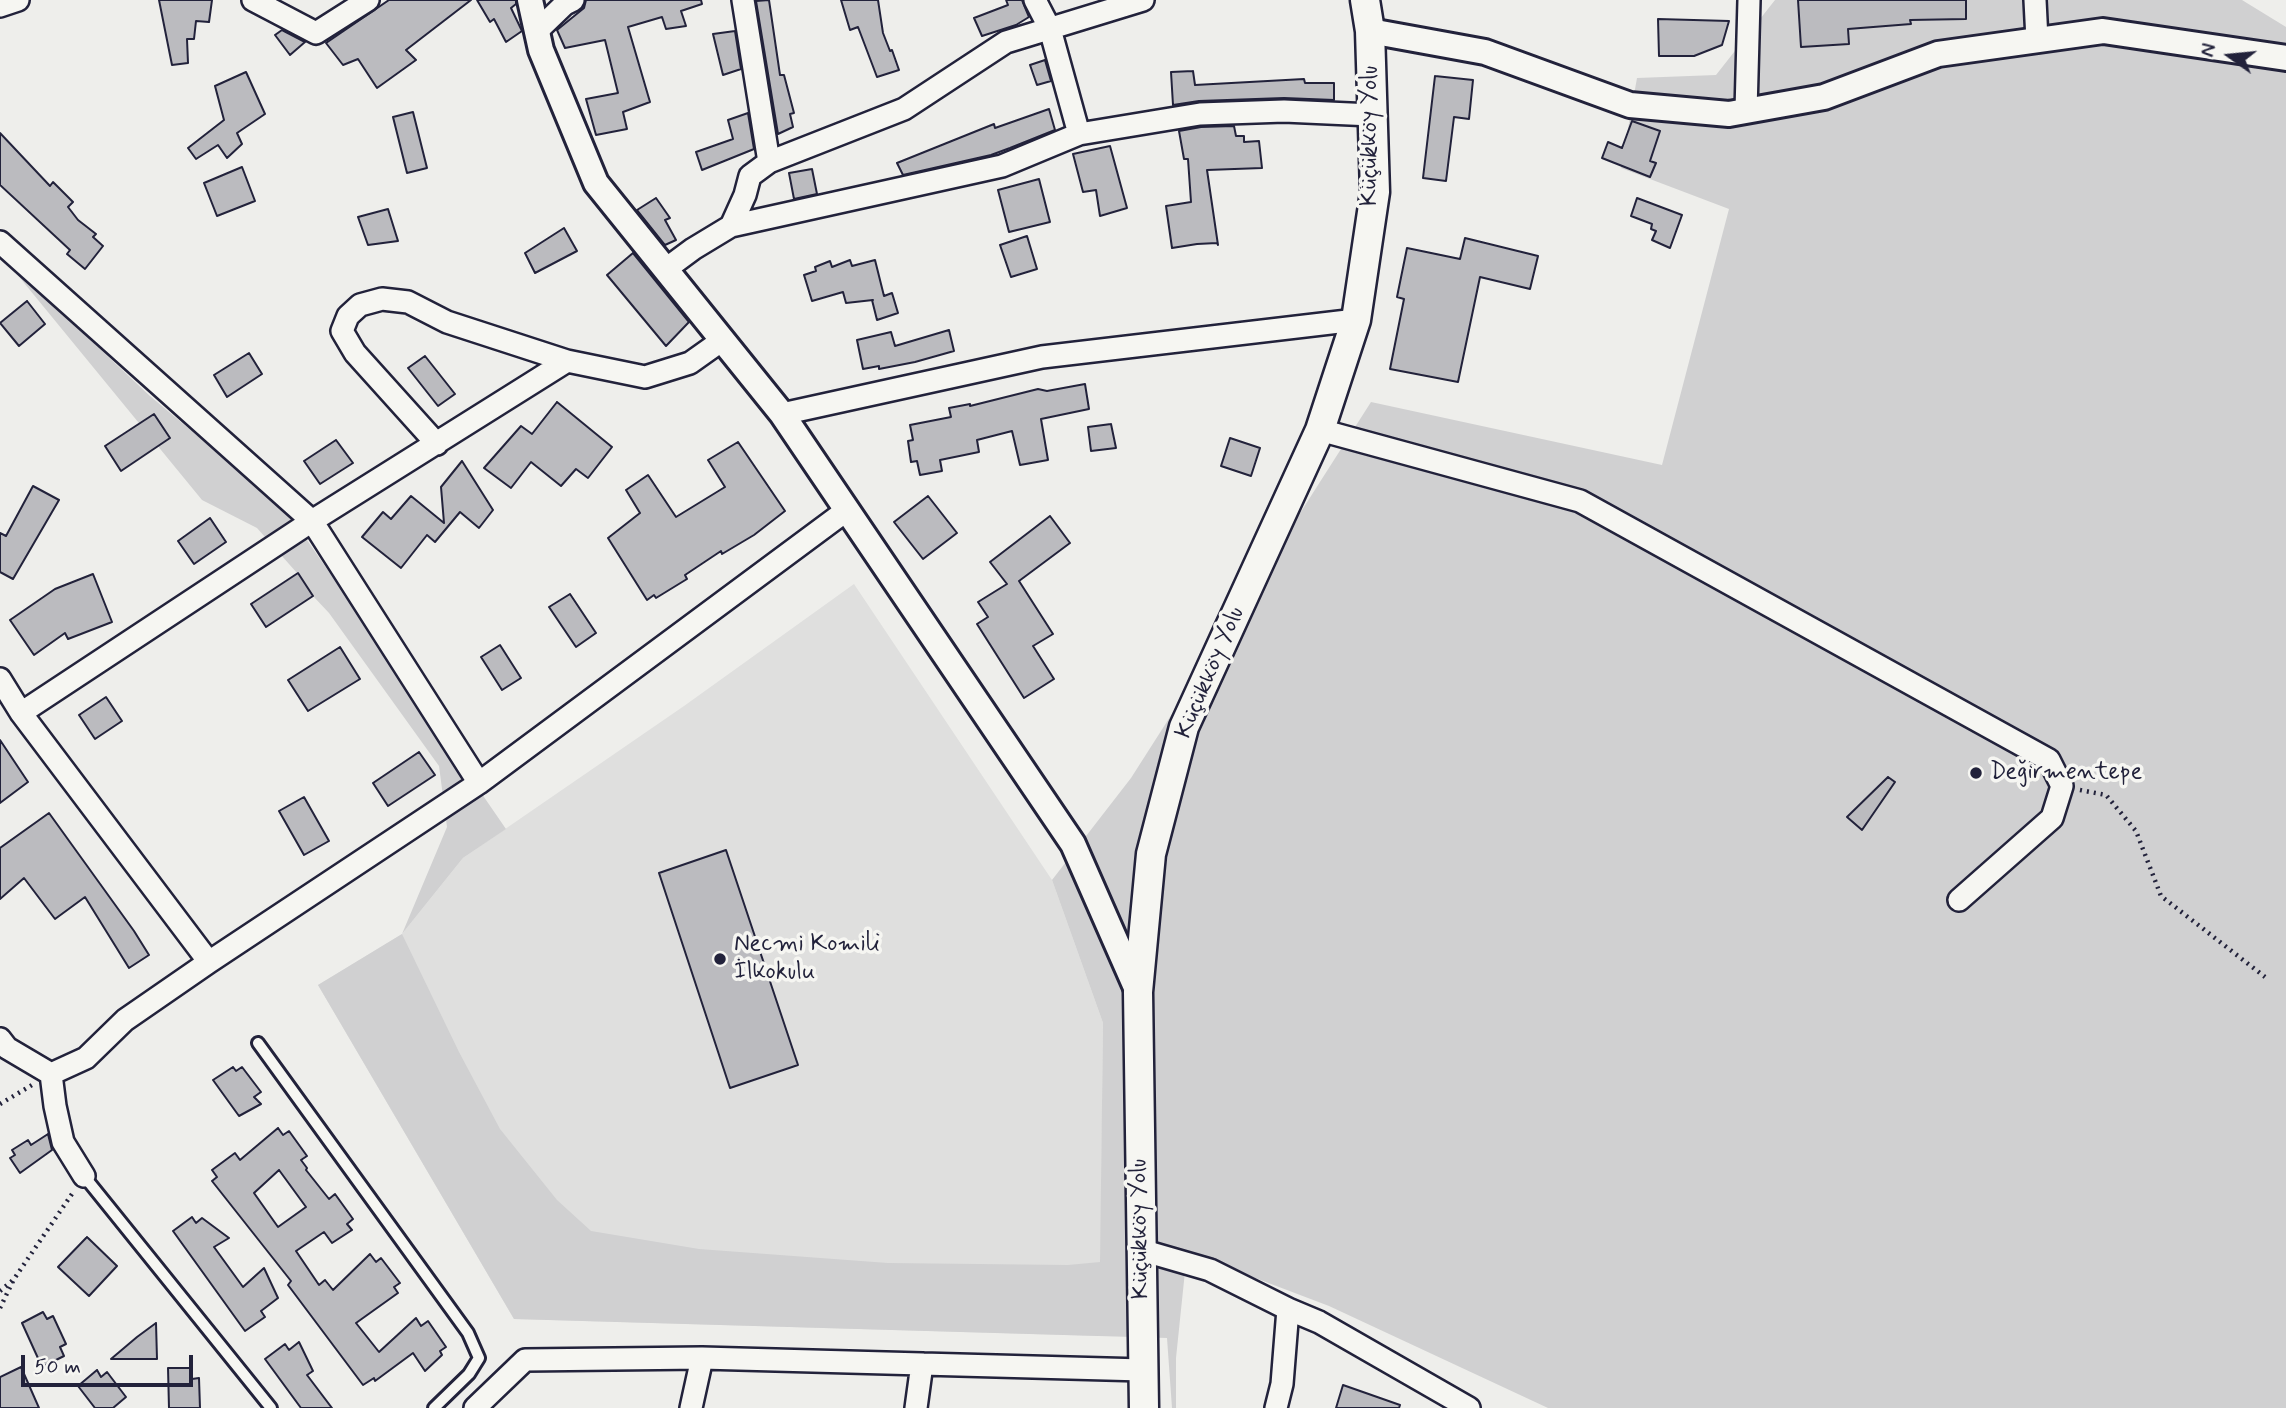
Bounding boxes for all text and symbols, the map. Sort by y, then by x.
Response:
north arrow [2195,21,2265,91]
text: N [2196,41,2223,60]
street label: Küçükköy Yolu [1357,66,1385,206]
street label: Küçükköy Yolu [1170,603,1252,743]
place label: Değirmentepe [1990,759,2142,787]
marker: Değirmentepe [1968,765,1984,781]
place label: Necmi Komili İlkokulu [734,931,880,987]
marker: Necmi Komili İlkokulu [712,951,728,967]
street label: Küçükköy Yolu [1125,1158,1157,1300]
scale bar [24,1342,196,1386]
text: 50 m [34,1353,81,1381]

